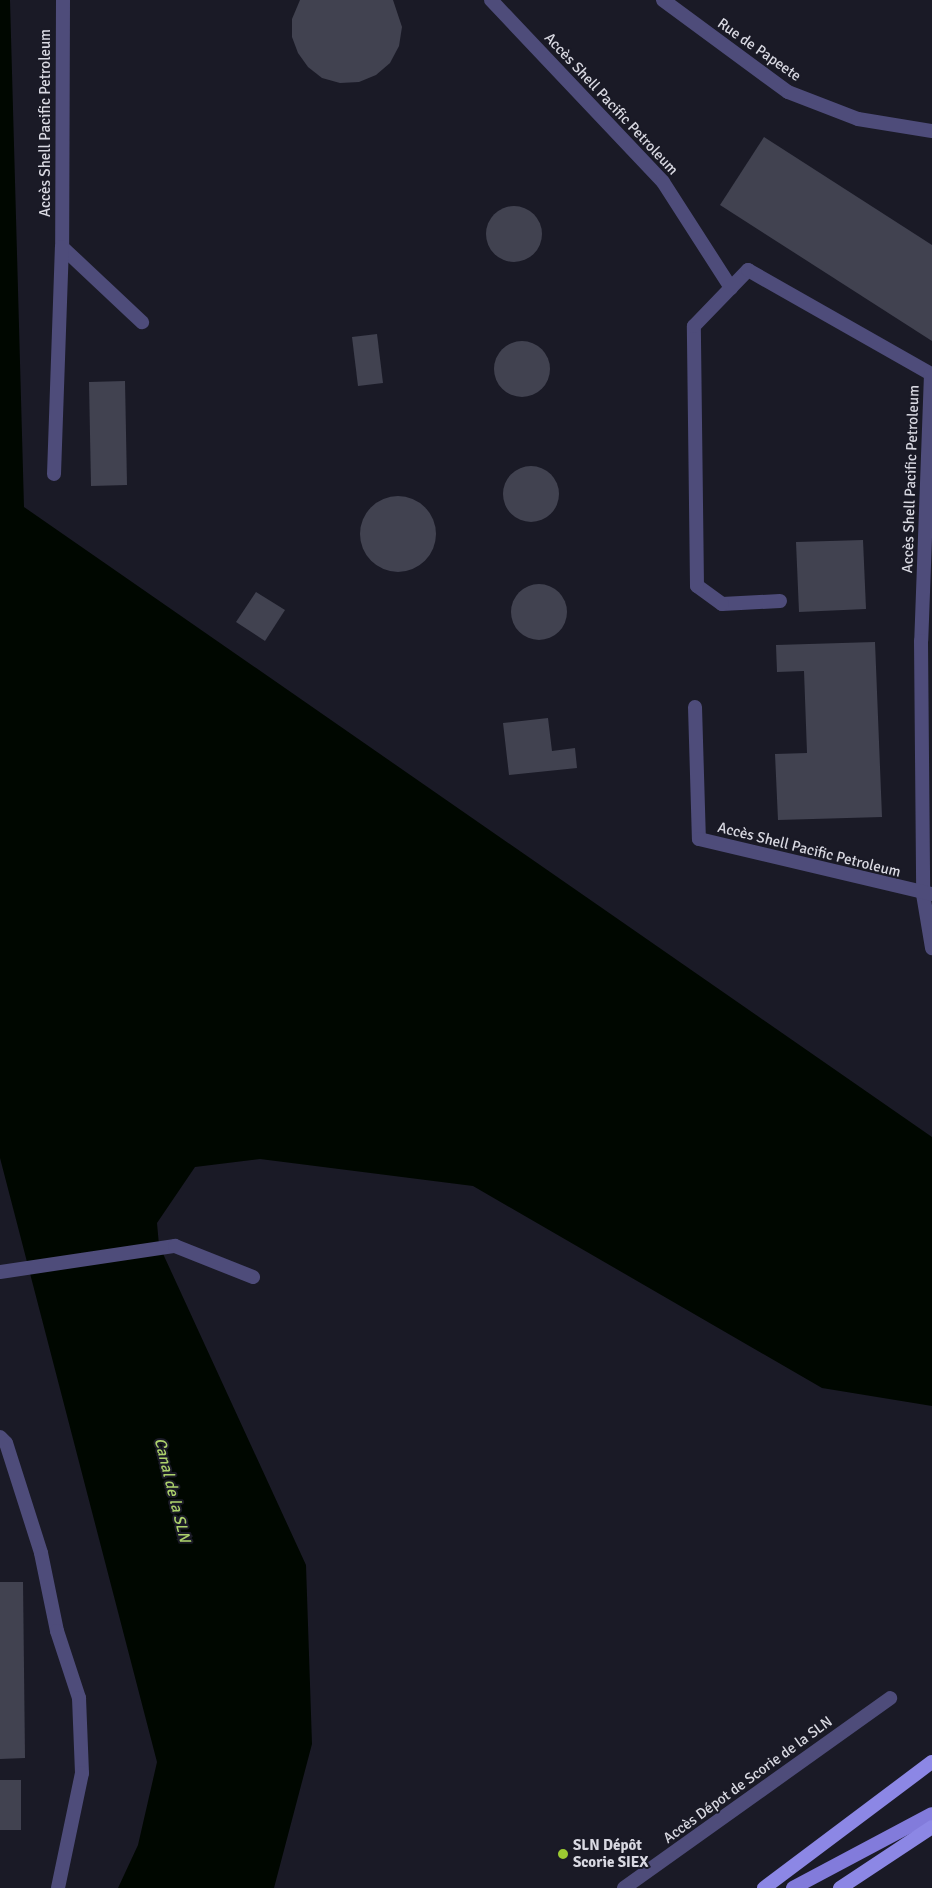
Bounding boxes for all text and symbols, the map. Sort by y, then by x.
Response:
street label: Rue de Papeete [714,15,804,85]
street label: Accès Shell Pacific Petroleum [37,29,55,217]
street label: Accès Shell Pacific Petroleum [540,29,682,179]
street label: Accès Shell Pacific Petroleum [899,385,923,573]
street label: Accès Shell Pacific Petroleum [716,819,902,881]
water label: Canal de la SLN [150,1436,194,1544]
street label: Accès Dépot de Scorie de la SLN [660,1713,836,1847]
place label: SLN Dépôt Scorie SIEX [573,1836,649,1871]
marker: SLN Dépôt Scorie SIEX [557,1848,569,1860]

